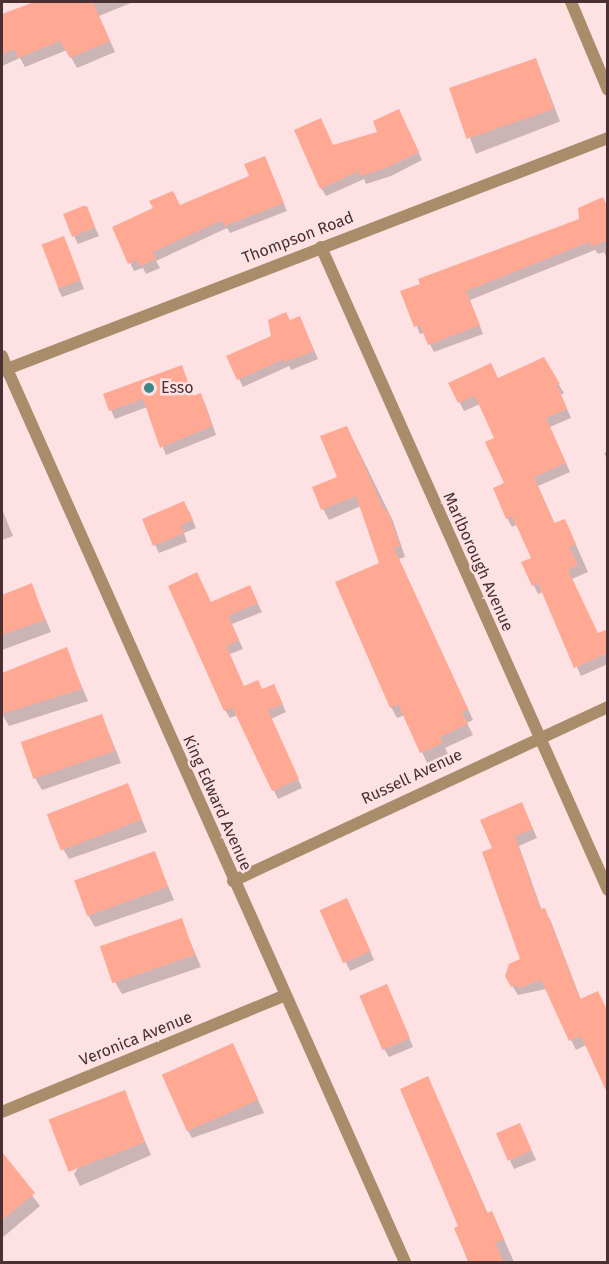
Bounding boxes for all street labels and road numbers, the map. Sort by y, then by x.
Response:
street label: Thompson Road [240,208,356,268]
street label: Marlborough Avenue [439,489,517,635]
street label: King Edward Avenue [178,732,256,874]
street label: Russell Avenue [358,745,466,809]
street label: Veronica Avenue [77,1008,195,1070]

